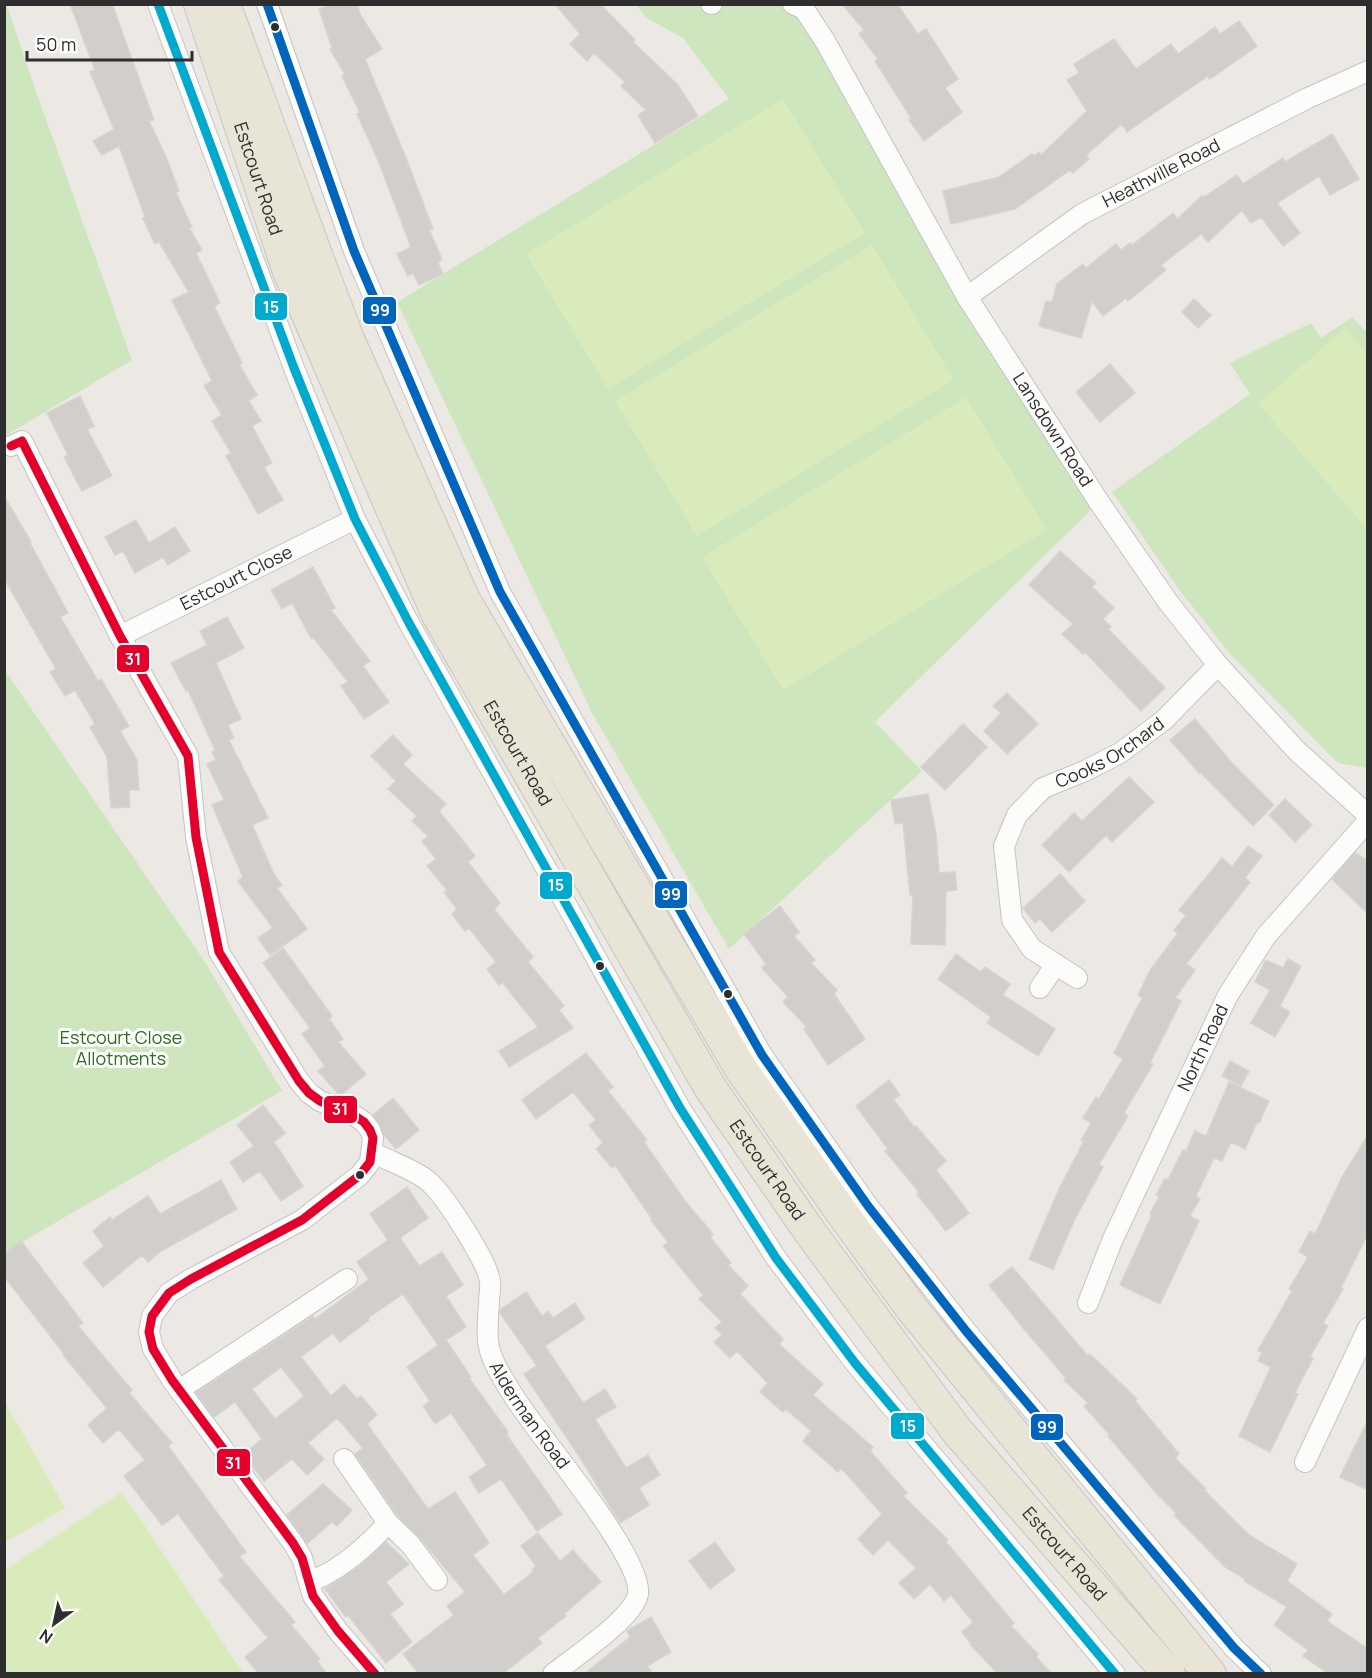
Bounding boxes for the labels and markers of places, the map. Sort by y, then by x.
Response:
unlabelled marker [269,21,281,33]
unlabelled marker [594,960,606,972]
unlabelled marker [722,988,734,1000]
unlabelled marker [354,1169,366,1181]

